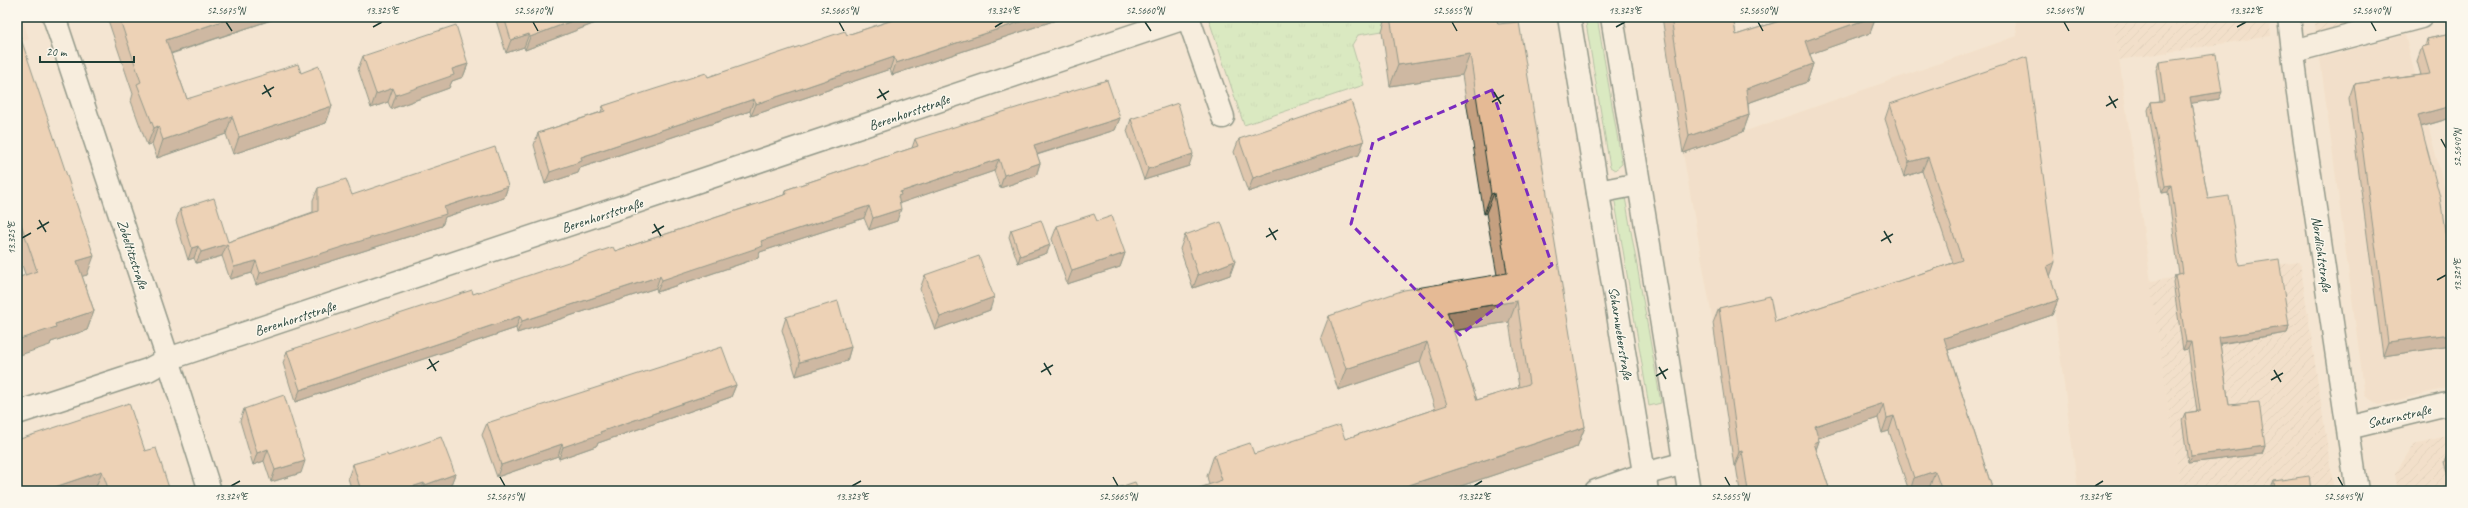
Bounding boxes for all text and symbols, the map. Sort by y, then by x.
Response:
text: 52.5675°N [207,4,247,17]
text: 13.325°E [366,4,400,17]
text: 52.5670°N [514,4,554,17]
text: 52.5665°N [820,4,860,17]
text: 13.324°E [987,4,1021,17]
text: 52.5660°N [1126,4,1166,17]
text: 52.5655°N [1433,4,1473,17]
text: 13.323°E [1609,4,1643,17]
text: 52.5650°N [1739,4,1779,17]
text: 52.5645°N [2045,4,2085,17]
text: 13.322°E [2230,4,2264,17]
text: 52.5640°N [2352,4,2392,17]
scale bar [40,38,134,64]
text: 20 m [46,44,68,60]
street label: Berenhorststraße [867,90,953,134]
text: 52.5640°N [2451,127,2464,167]
street label: Berenhorststraße [560,194,646,237]
street label: Nordlichtstraße [2308,215,2335,294]
street label: Zobeltitzstraße [113,217,152,292]
text: 13.325°E [5,220,18,254]
text: 13.321°E [2451,257,2464,291]
street label: Scharnweberstraße [1605,286,1636,382]
street label: Berenhorststraße [253,297,339,340]
street label: Saturnstraße [2366,401,2434,432]
text: 13.324°E [215,490,249,503]
text: 52.5675°N [486,490,526,503]
text: 13.323°E [836,490,870,503]
text: 52.5665°N [1099,490,1139,503]
text: 13.322°E [1458,490,1492,503]
text: 52.5655°N [1711,490,1751,503]
text: 13.321°E [2079,490,2113,503]
text: 52.5645°N [2324,490,2364,503]

